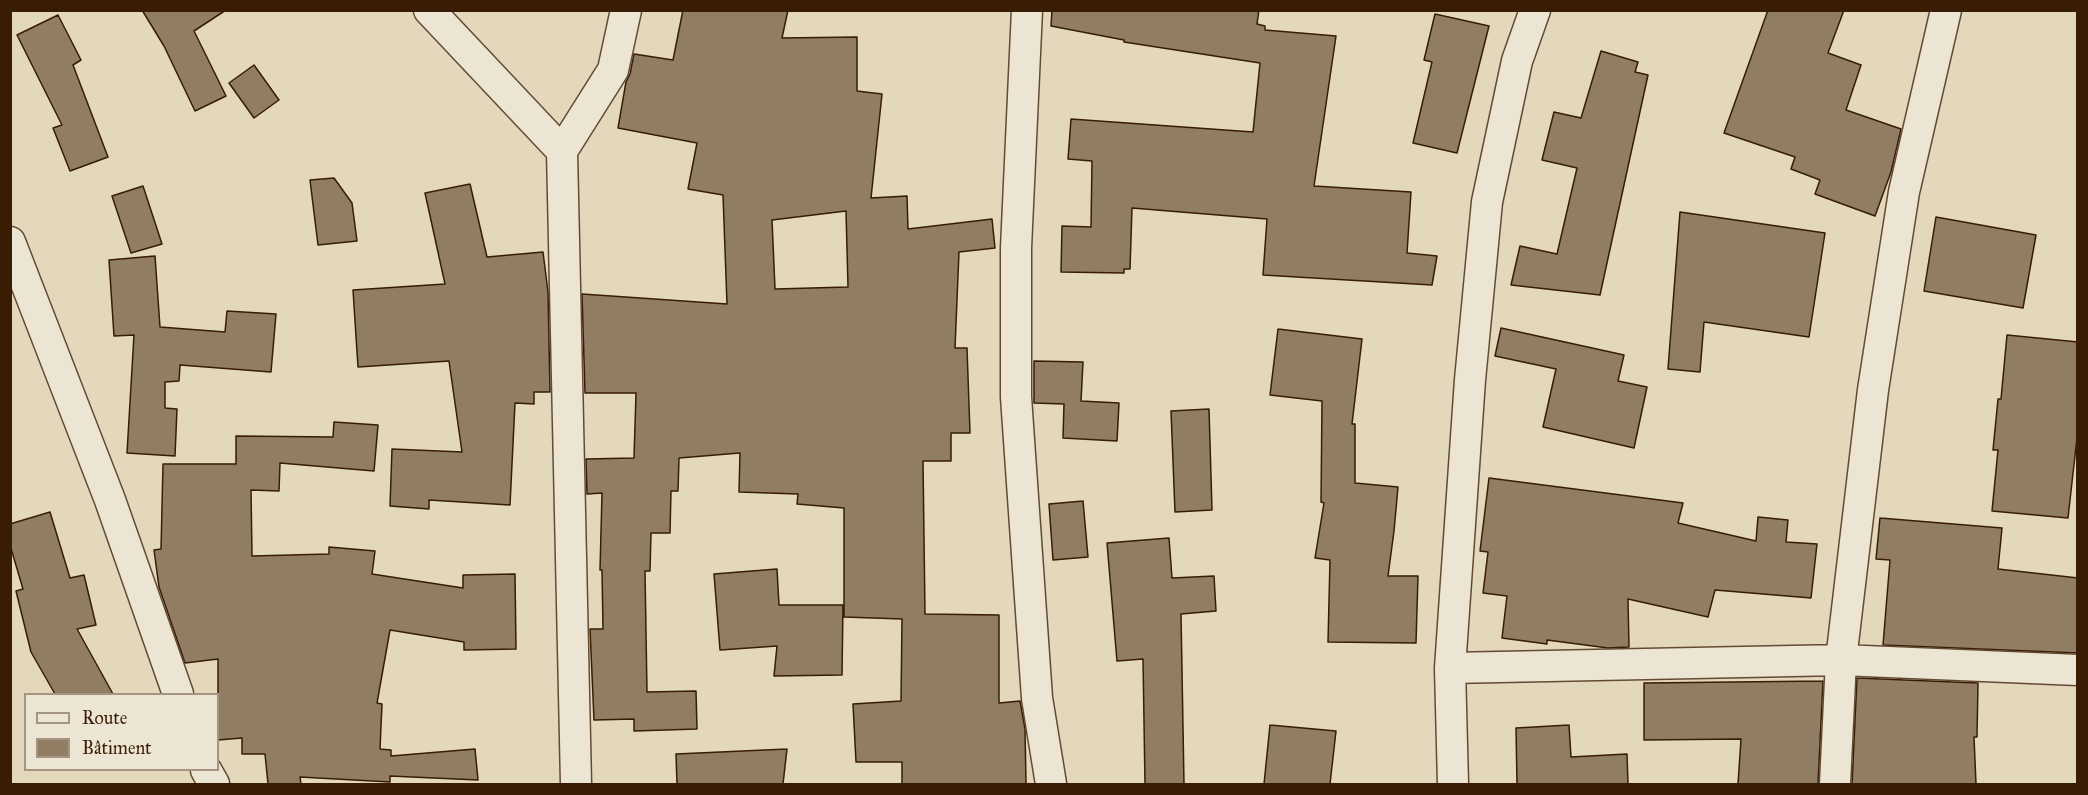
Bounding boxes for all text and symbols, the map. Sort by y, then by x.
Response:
legend [24,693,219,771]
text: Route [82,707,127,729]
text: Bâtiment [82,737,151,759]

